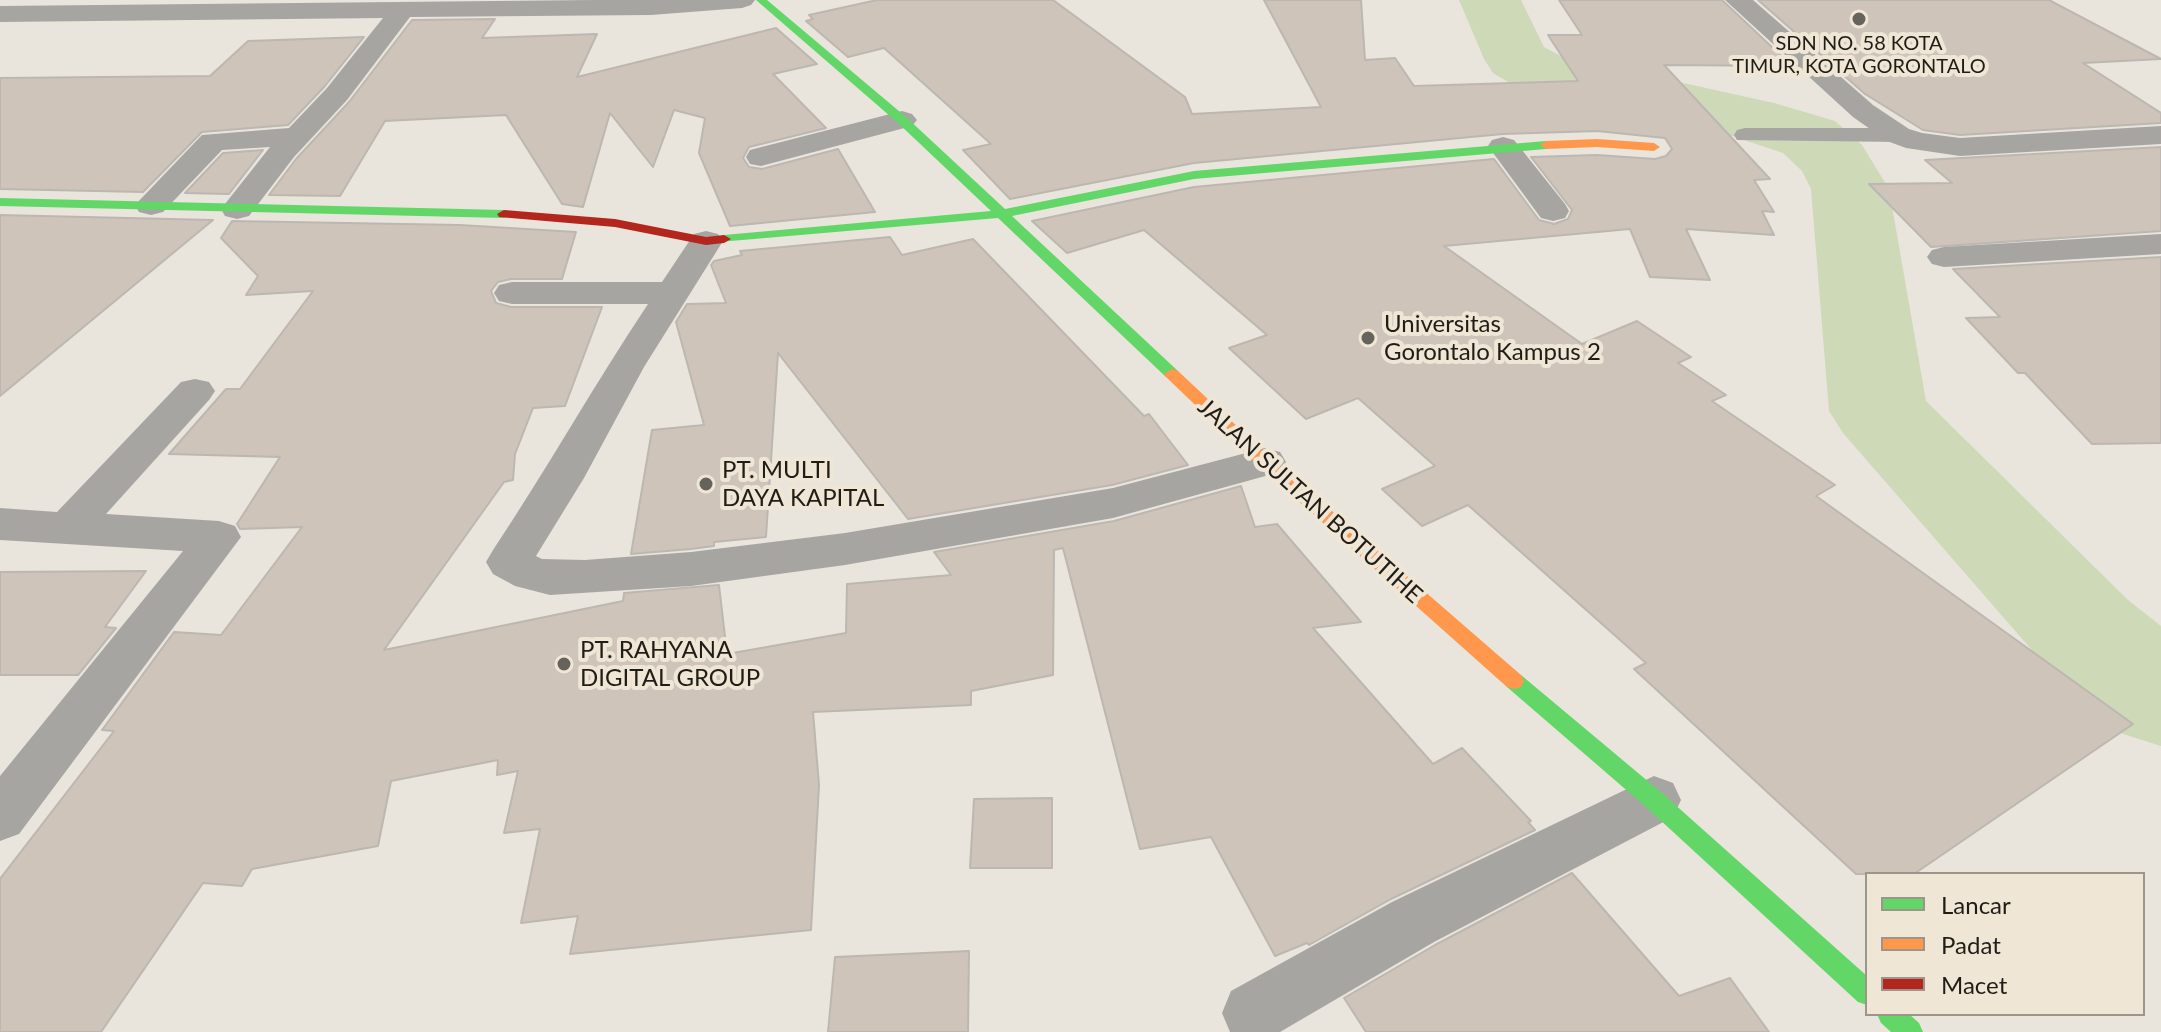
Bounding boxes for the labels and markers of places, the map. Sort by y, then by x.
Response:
marker: SDN NO. 58 KOTA TIMUR, KOTA GORONTALO [1850,10,1868,28]
place label: SDN NO. 58 KOTA TIMUR, KOTA GORONTALO [1732,32,1986,79]
place label: Universitas Gorontalo Kampus 2 [1384,310,1601,366]
marker: Universitas Gorontalo Kampus 2 [1359,329,1377,347]
place label: PT. MULTI DAYA KAPITAL [722,456,884,512]
marker: PT. MULTI DAYA KAPITAL [697,475,715,493]
place label: PT. RAHYANA DIGITAL GROUP [580,636,760,692]
marker: PT. RAHYANA DIGITAL GROUP [555,655,573,673]

